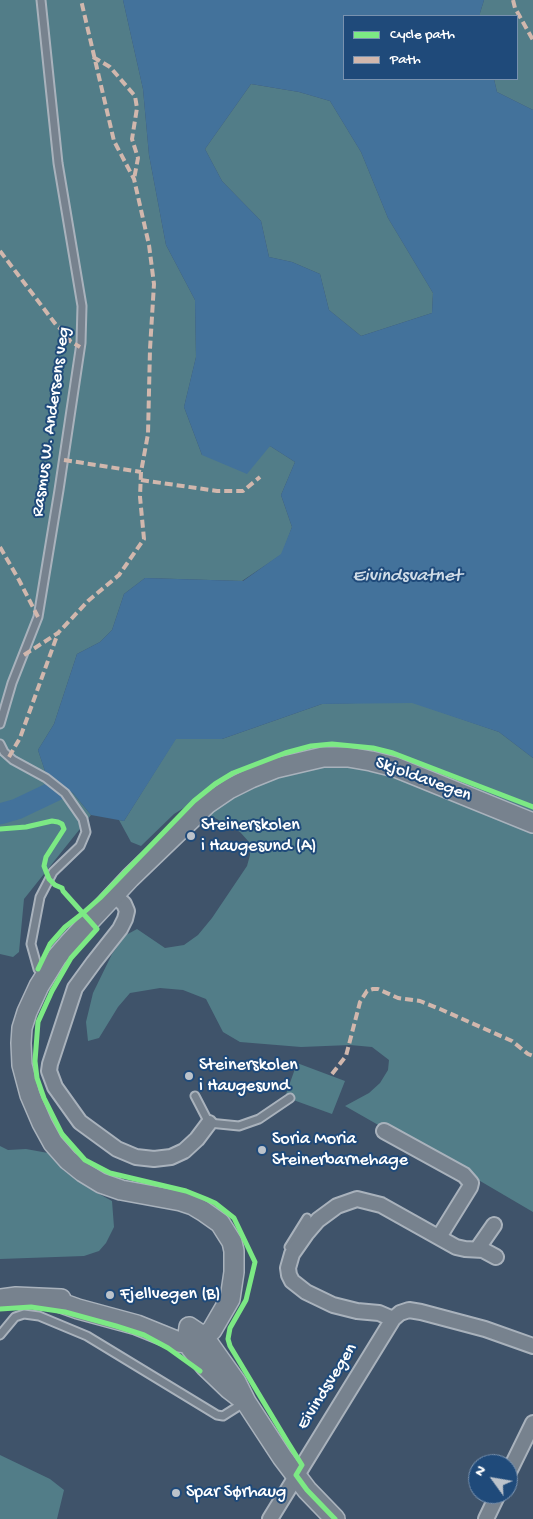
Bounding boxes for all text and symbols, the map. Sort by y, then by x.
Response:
legend [343,15,518,80]
text: Cycle path [390,26,455,44]
text: Path [390,51,421,69]
street label: Rasmus W. Andersens veg [28,326,76,518]
water label: Eivindsvatnet [353,566,461,588]
street label: Skjoldavegen [372,753,474,807]
place label: Steinerskolen i Haugesund (A) [201,815,317,858]
marker: Steinerskolen i Haugesund (A) [185,830,197,842]
place label: Steinerskolen i Haugesund [199,1055,298,1098]
marker: Steinerskolen i Haugesund [183,1070,195,1082]
place label: Soria Moria Steinerbarnehage [272,1129,408,1172]
marker: Soria Moria Steinerbarnehage [256,1144,268,1156]
place label: Fjellvegen (B) [120,1284,221,1306]
marker: Fjellvegen (B) [104,1289,116,1301]
street label: Eivindsvegen [293,1340,363,1434]
north arrow [468,1454,518,1504]
text: N [471,1463,490,1480]
place label: Spar Sørhaug [186,1482,286,1504]
marker: Spar Sørhaug [170,1487,182,1499]

